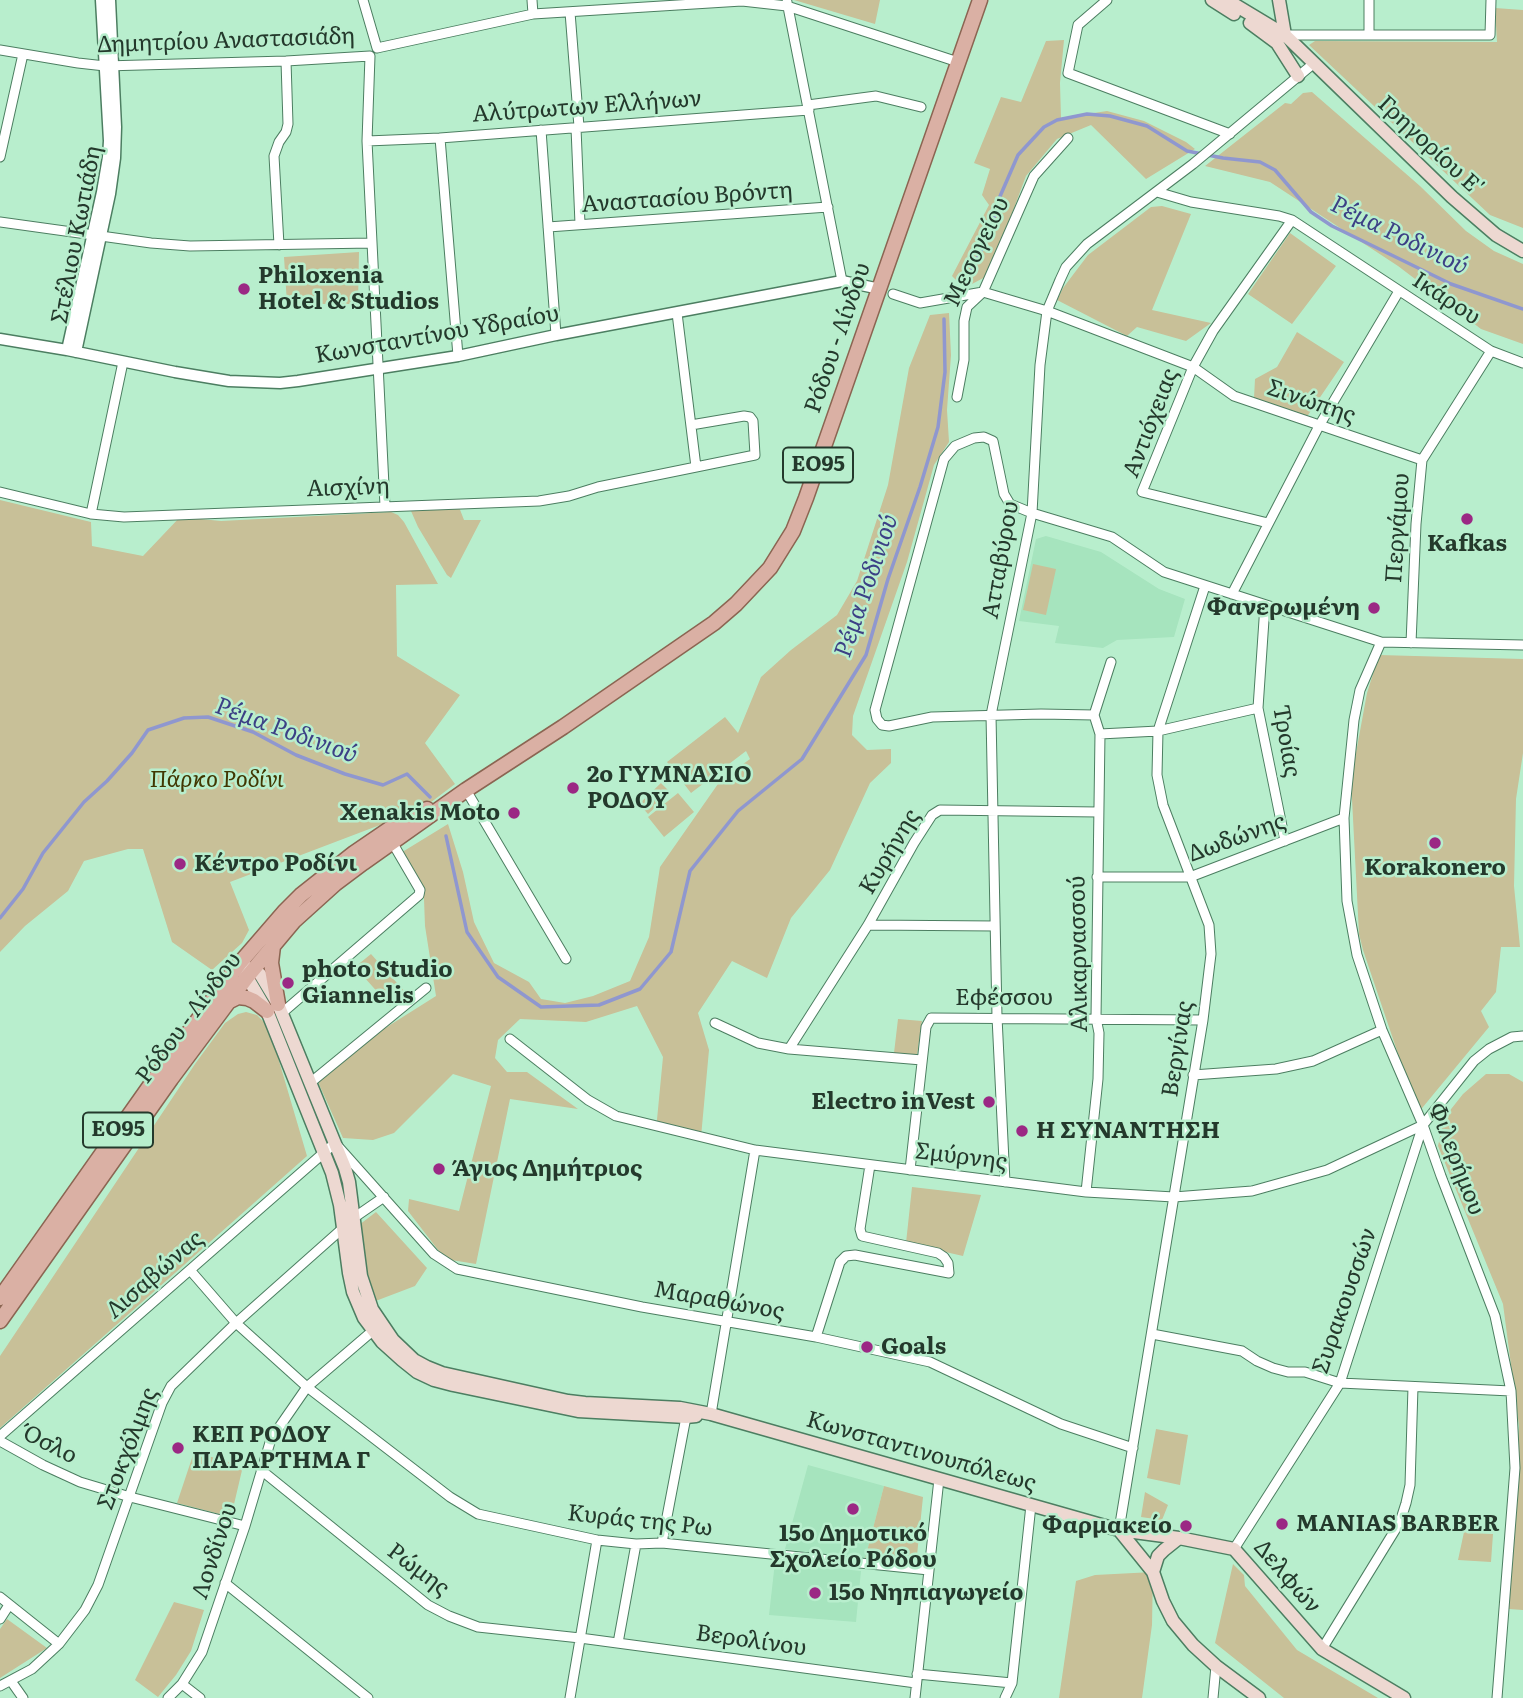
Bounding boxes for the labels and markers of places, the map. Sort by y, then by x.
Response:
place label: Philoxenia Hotel & Studios [258,262,439,316]
marker: Philoxenia Hotel & Studios [236,281,252,297]
marker: Kafkas [1459,511,1475,527]
place label: Kafkas [1427,530,1507,558]
place label: Φανερωμένη [1206,594,1360,622]
marker: Φανερωμένη [1366,600,1382,616]
place label: 2ο ΓΥΜΝΑΣΙΟ ΡΟΔΟΥ [587,761,751,815]
marker: 2ο ΓΥΜΝΑΣΙΟ ΡΟΔΟΥ [565,780,581,796]
place label: Xenakis Moto [340,799,500,827]
marker: Xenakis Moto [506,805,522,821]
marker: Korakonero [1427,835,1443,851]
place label: Κέντρο Ροδίνι [194,850,357,878]
place label: Korakonero [1364,854,1506,882]
marker: Κέντρο Ροδίνι [172,856,188,872]
place label: photo Studio Giannelis [302,956,453,1010]
marker: photo Studio Giannelis [280,975,296,991]
place label: Electro inVest [811,1088,975,1116]
marker: Electro inVest [981,1094,997,1110]
place label: Η ΣΥΝΑΝΤΗΣΗ [1036,1117,1220,1145]
marker: Η ΣΥΝΑΝΤΗΣΗ [1014,1123,1030,1139]
place label: Άγιος Δημήτριος [453,1155,642,1183]
marker: Άγιος Δημήτριος [431,1161,447,1177]
place label: Goals [881,1333,946,1361]
marker: Goals [859,1339,875,1355]
place label: ΚΕΠ ΡΟΔΟΥ ΠΑΡΑΡΤΗΜΑ Γ [192,1421,370,1475]
marker: ΚΕΠ ΡΟΔΟΥ ΠΑΡΑΡΤΗΜΑ Γ [170,1440,186,1456]
marker: 15ο Δημοτικό Σχολείο Ρόδου [845,1501,861,1517]
place label: MANIAS BARBER [1296,1510,1500,1538]
place label: Φαρμακείο [1042,1512,1172,1540]
marker: MANIAS BARBER [1274,1516,1290,1532]
marker: Φαρμακείο [1178,1518,1194,1534]
place label: 15ο Δημοτικό Σχολείο Ρόδου [769,1520,937,1574]
place label: 15ο Νηπιαγωγείο [829,1579,1023,1607]
marker: 15ο Νηπιαγωγείο [807,1585,823,1601]

